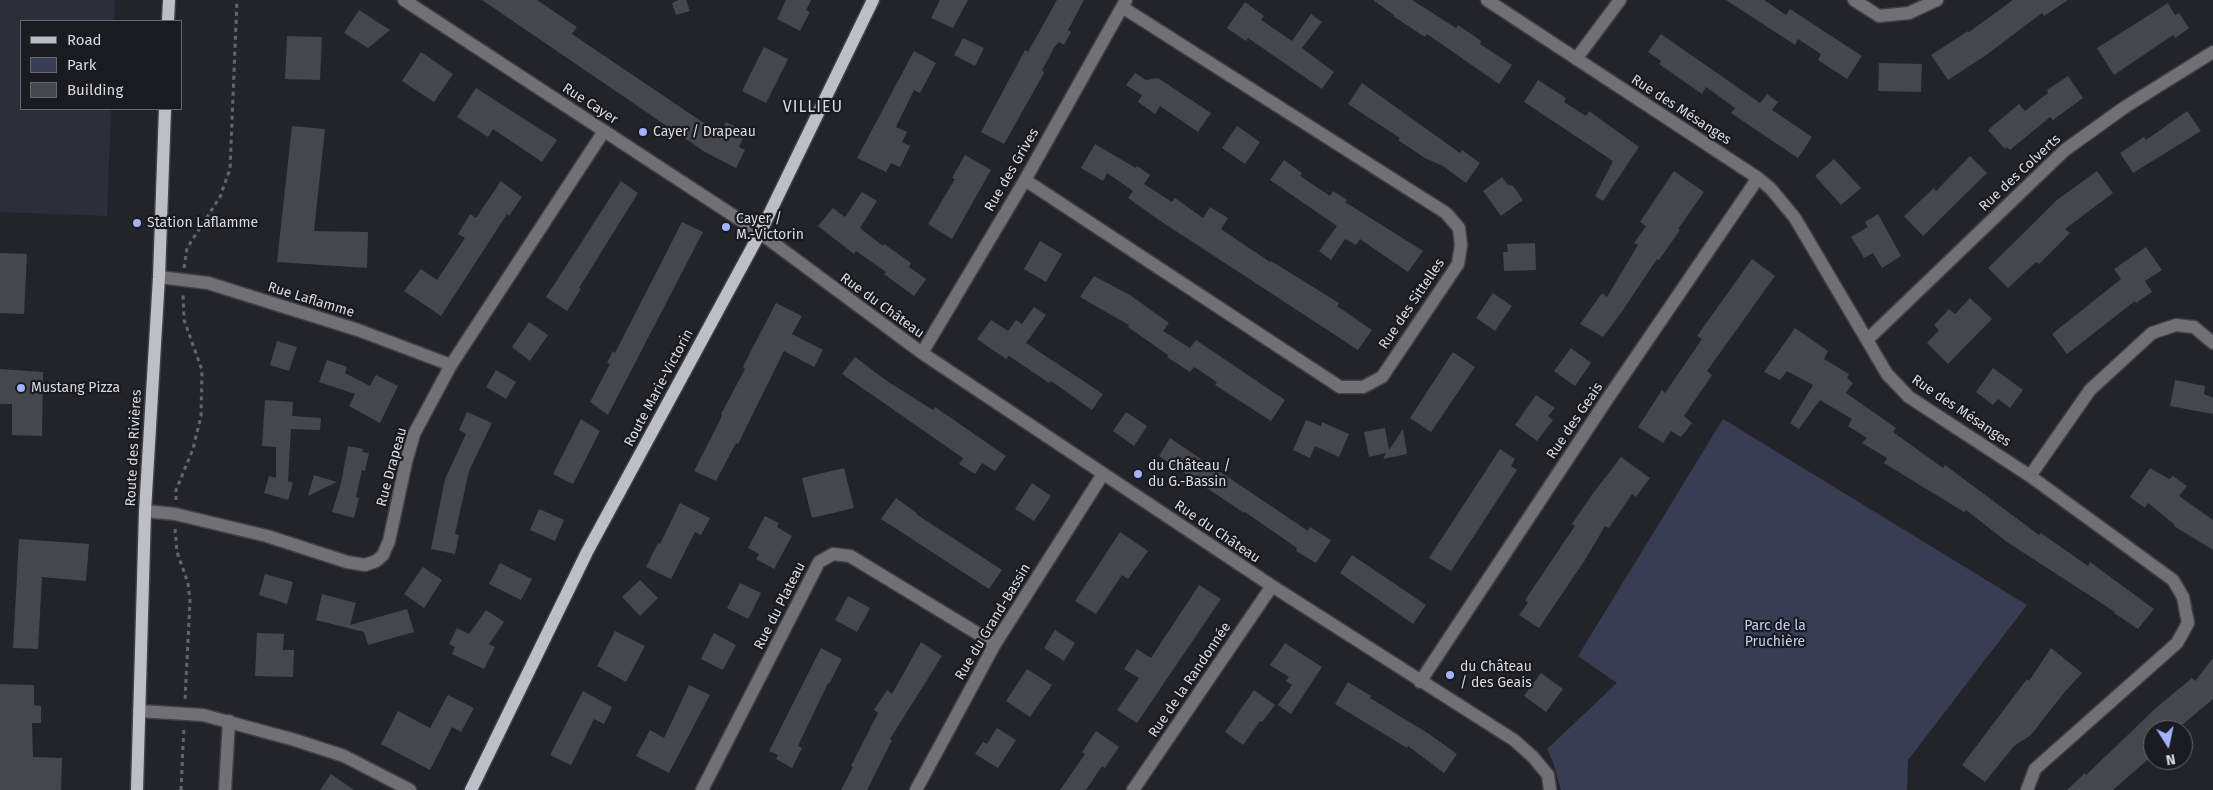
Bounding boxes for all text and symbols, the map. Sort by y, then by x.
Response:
legend [20,20,182,110]
text: Road [67,31,102,49]
text: Park [67,56,97,74]
street label: Rue des Mésanges [1628,71,1734,149]
street label: Rue Cayer [559,80,621,128]
text: Building [67,81,123,99]
district label: VILLIEU [782,98,844,118]
place label: Cayer / Drapeau [653,124,756,140]
street label: Rue des Grives [981,125,1043,215]
marker: Cayer / Drapeau [637,126,649,138]
street label: Rue des Colverts [1976,131,2064,215]
place label: Cayer / M.-Victorin [736,211,804,243]
place label: Station Laflamme [147,215,258,231]
marker: Station Laflamme [131,217,143,229]
marker: Cayer / M.-Victorin [720,221,732,233]
street label: Rue des Sittelles [1376,256,1448,352]
street label: Rue du Château [837,270,927,342]
street label: Rue Laflamme [266,279,356,321]
street label: Route Marie-Victorin [621,326,697,450]
street label: Rue des Mésanges [1908,372,2014,450]
place label: Mustang Pizza [31,380,120,396]
street label: Rue des Geais [1543,380,1607,462]
marker: Mustang Pizza [15,382,27,394]
street label: Route des Rivières [123,389,145,507]
street label: Rue Drapeau [373,426,411,508]
place label: du Château / du G.-Bassin [1148,458,1231,491]
marker: du Château / du G.-Bassin [1132,468,1144,480]
street label: Rue du Château [1171,497,1263,567]
street label: Rue du Plateau [751,559,809,653]
street label: Rue du Grand-Bassin [952,561,1034,683]
park label: Parc de la Pruchière [1744,618,1806,650]
street label: Rue de la Randonnée [1145,619,1235,741]
place label: du Château / des Geais [1460,659,1532,692]
marker: du Château / des Geais [1444,669,1456,681]
north arrow [2143,720,2193,770]
text: N [2164,750,2177,768]

